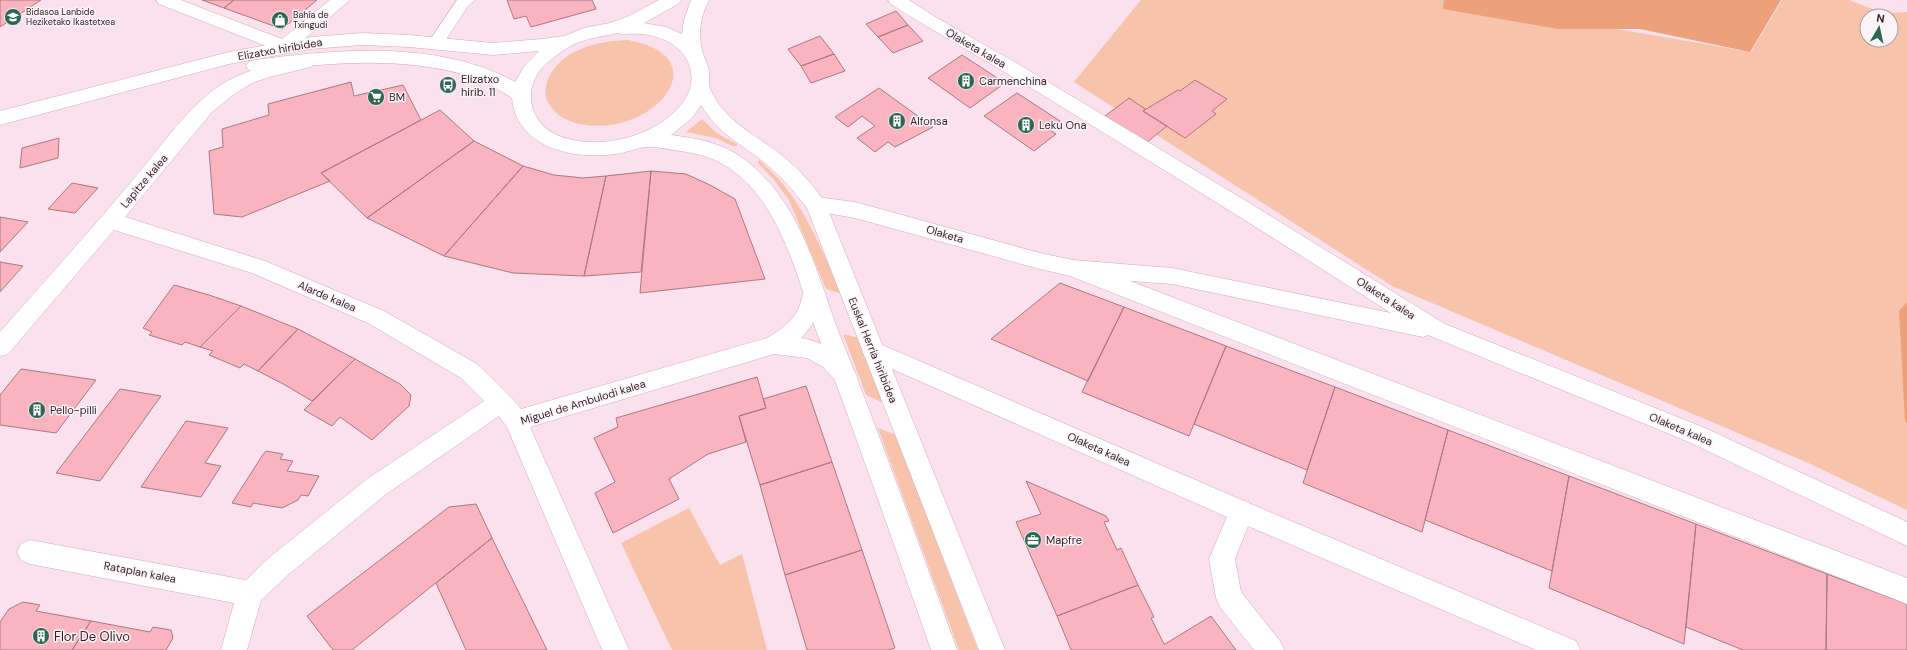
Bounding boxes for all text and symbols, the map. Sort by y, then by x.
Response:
place label: Bidasoa Lanbide Heziketako Ikastetxea [26,6,115,28]
school or university icon: Bidasoa Lanbide Heziketako Ikastetxea [3,7,23,27]
north arrow [1859,8,1899,48]
place label: Bahía de Txingudi [293,9,329,31]
shop icon: Bahía de Txingudi [270,10,290,30]
text: N [1876,11,1886,26]
street label: Olaketa kalea [943,25,1009,71]
street label: Elizatxo hiribidea [237,35,323,63]
building icon: Carmenchina [956,71,976,91]
place label: Elizatxo hirib. 11 [461,72,499,99]
place label: Carmenchina [979,74,1047,88]
bus stop icon: Elizatxo hirib. 11 [438,75,458,95]
supermarket icon: BM [366,87,386,107]
place label: BM [389,90,405,104]
building icon: Alfonsa [887,111,907,131]
place label: Alfonsa [910,114,948,128]
building icon: Leku Ona [1016,115,1036,135]
place label: Leku Ona [1039,118,1086,132]
street label: Lapitze kalea [117,151,171,211]
street label: Olaketa [925,222,965,246]
street label: Olaketa kalea [1354,274,1418,322]
street label: Alarde kalea [296,277,358,315]
street label: Euskal Herria hiribidea [845,295,901,405]
street label: Miguel de Ambulodi kalea [519,376,647,428]
building icon: Pello-pilli [27,400,47,420]
place label: Pello-pilli [50,403,97,417]
street label: Olaketa kalea [1647,409,1715,449]
street label: Olaketa kalea [1065,429,1133,469]
office icon: Mapfre [1023,530,1043,550]
place label: Mapfre [1046,533,1082,547]
street label: Rataplan kalea [103,558,177,586]
building icon: Flor De Olivo [31,626,51,646]
place label: Flor De Olivo [54,628,130,645]

